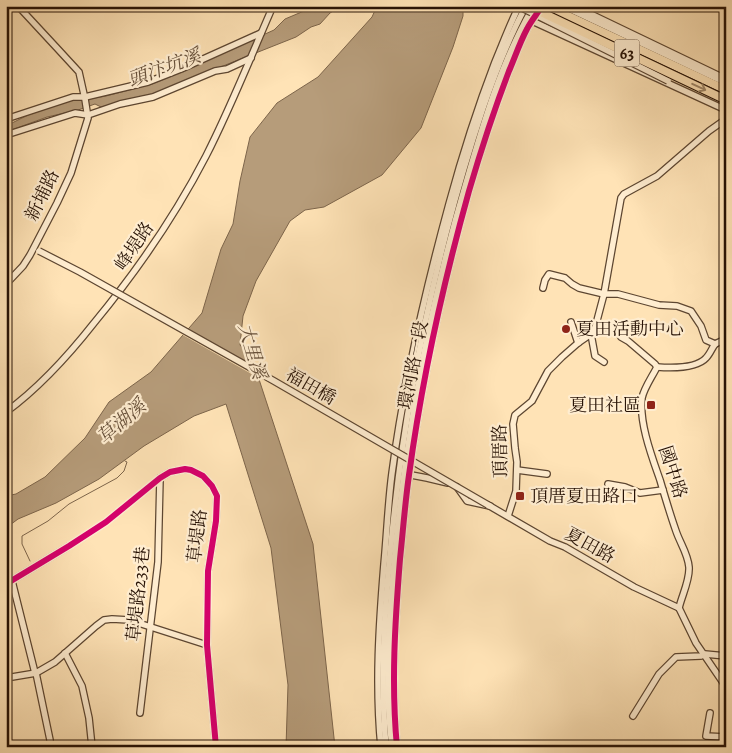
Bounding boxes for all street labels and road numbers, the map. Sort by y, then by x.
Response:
road number: 63 [614,40,640,66]
street label: 新埔路 [19,165,65,225]
street label: 峰堤路 [109,217,159,275]
street label: 環河路一段 [393,319,433,411]
street label: 福田橋 [282,362,340,410]
street label: 頂厝路 [488,424,512,478]
street label: 國中路 [653,443,693,501]
street label: 草堤路 [182,508,212,564]
street label: 夏田路 [561,521,619,569]
street label: 草堤路233巷 [121,545,155,643]

